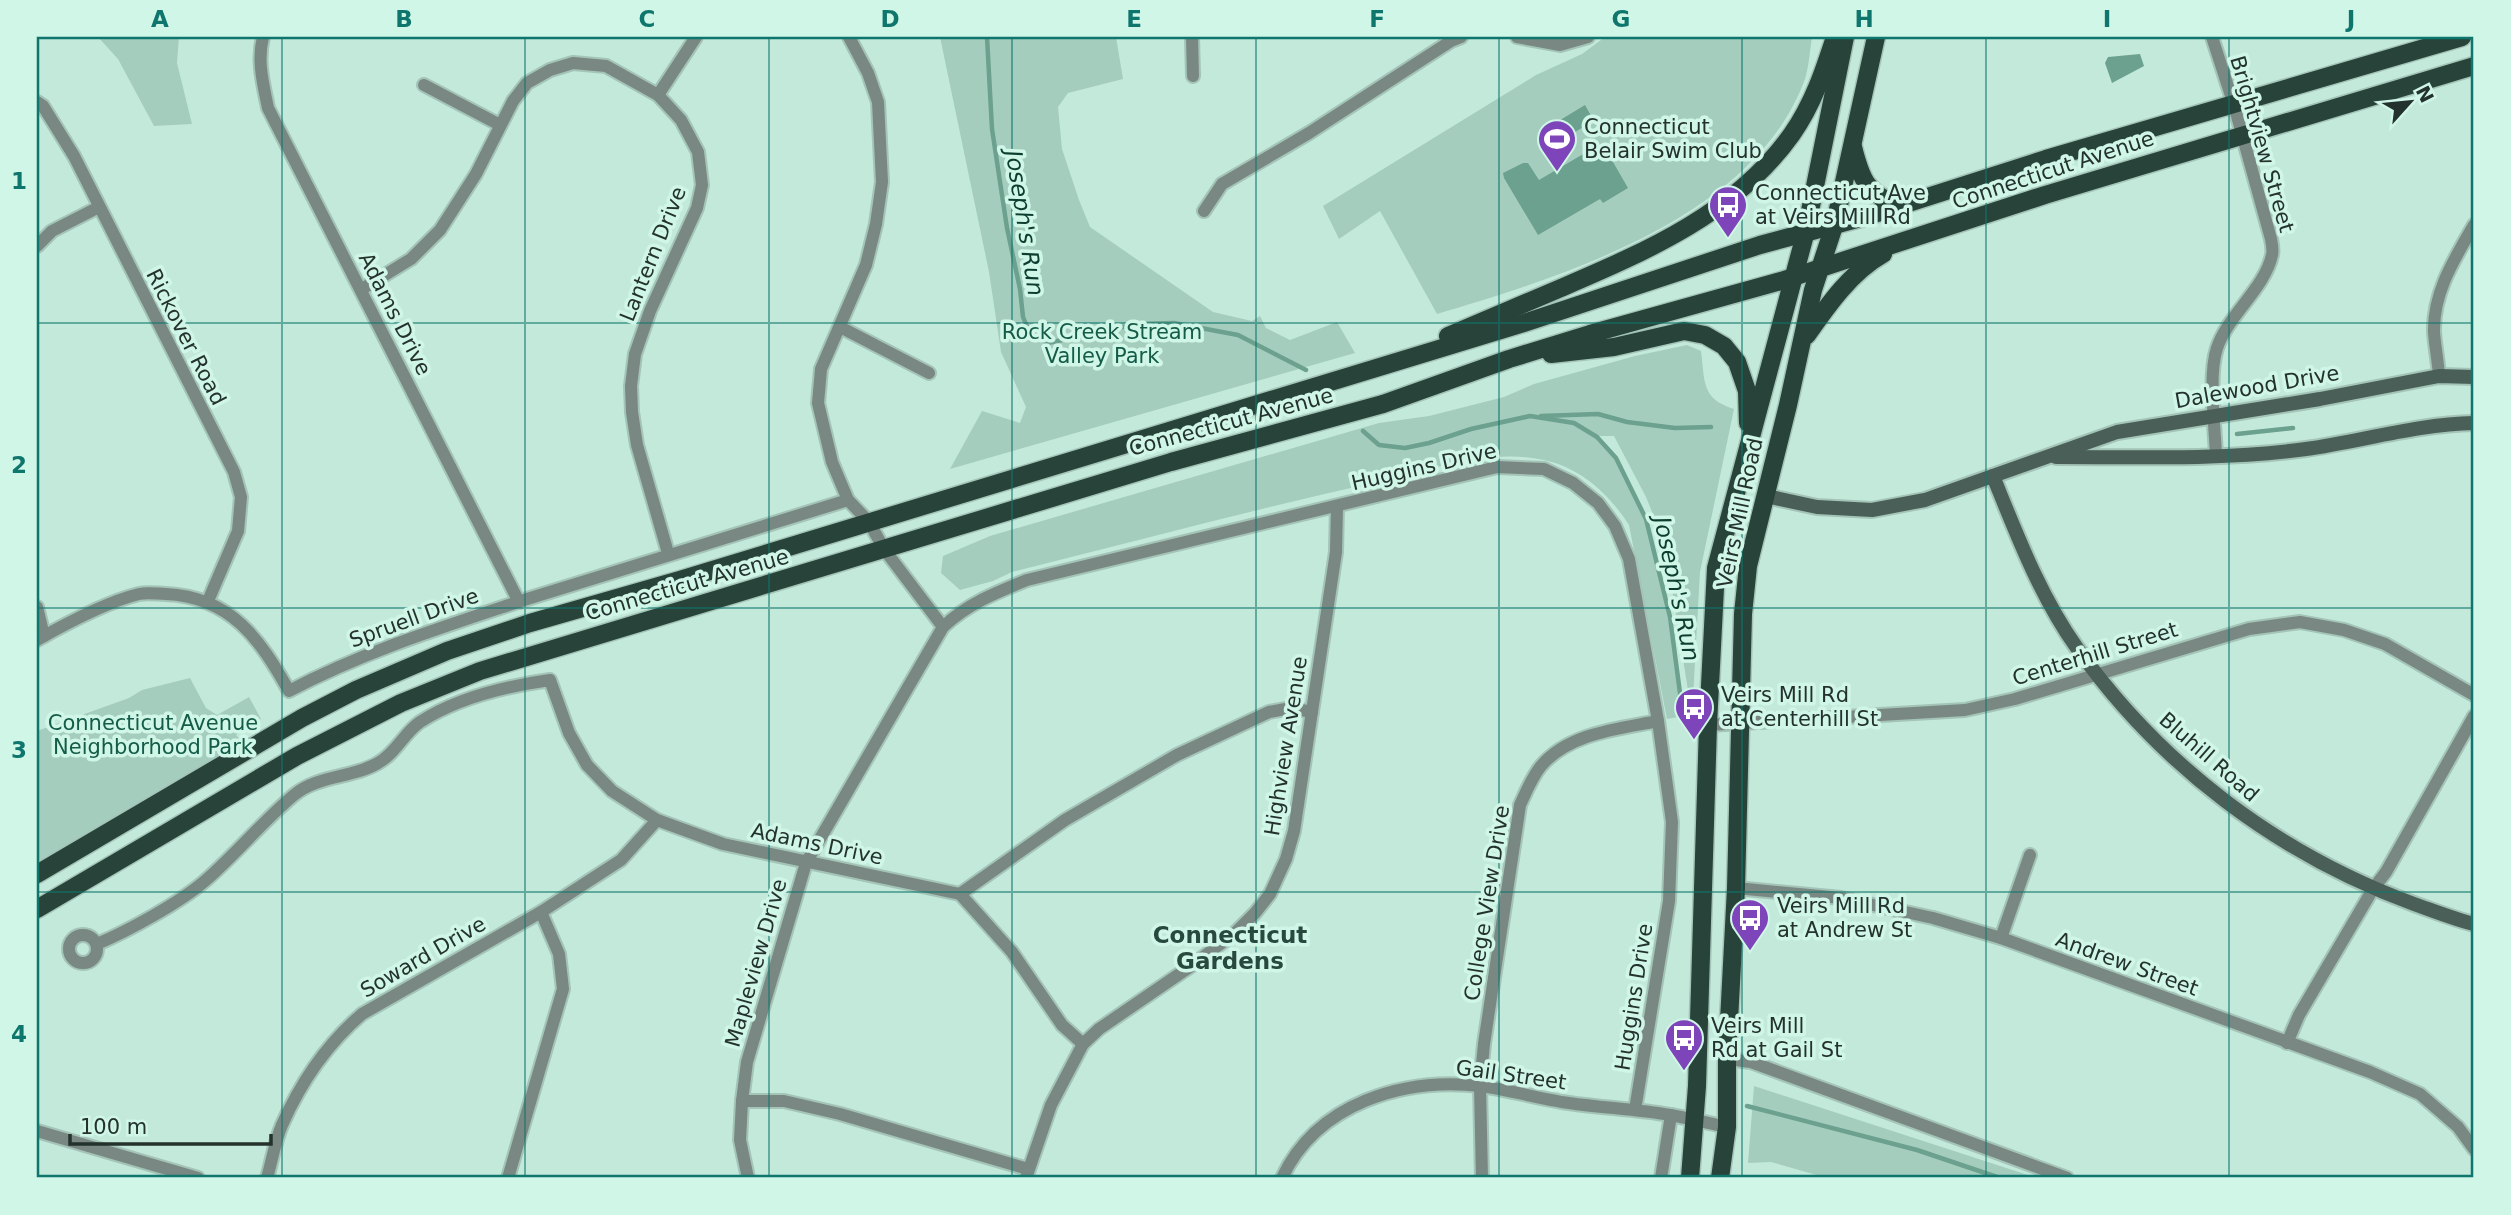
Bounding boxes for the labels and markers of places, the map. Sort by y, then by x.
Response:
place label: Connecticut Belair Swim Club [1584,115,1762,163]
sports icon: Connecticut Belair Swim Club [1536,118,1578,173]
place label: Connecticut Ave at Veirs Mill Rd [1755,181,1926,229]
bus stop icon: Connecticut Ave at Veirs Mill Rd [1707,184,1749,239]
place label: Veirs Mill Rd at Centerhill St [1721,683,1878,731]
bus stop icon: Veirs Mill Rd at Centerhill St [1673,686,1715,741]
place label: Veirs Mill Rd at Andrew St [1777,894,1912,942]
bus stop icon: Veirs Mill Rd at Andrew St [1729,897,1771,952]
place label: Veirs Mill Rd at Gail St [1711,1014,1842,1062]
bus stop icon: Veirs Mill Rd at Gail St [1663,1017,1705,1072]

